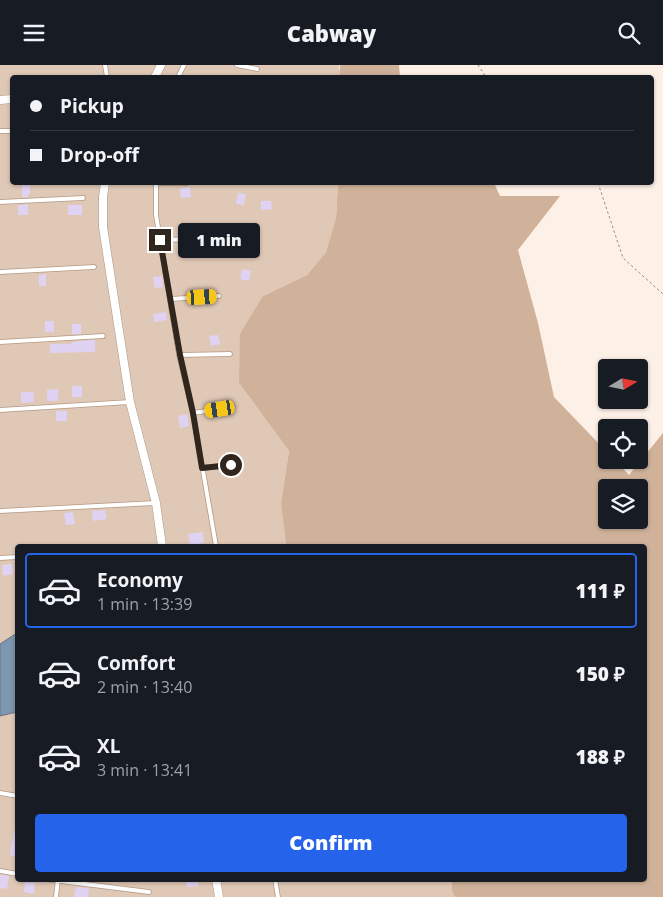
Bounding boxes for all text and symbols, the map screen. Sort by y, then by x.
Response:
text: Cabway [287,18,376,48]
icon: menu [20,19,48,47]
icon: search [615,19,643,47]
text: Pickup [60,93,124,119]
text: Drop-off [60,142,139,168]
callout: 1 min [178,223,260,257]
route end [149,229,171,251]
text: 1 min [196,229,242,251]
car [186,289,217,305]
north arrow [598,359,648,409]
map controls [598,359,648,529]
car [204,399,235,419]
button: locate [598,419,648,469]
route start [220,454,242,476]
button: layers [598,479,648,529]
text: Economy [97,567,183,593]
icon: car [37,568,82,613]
text: 111 ₽ [576,578,625,604]
text: 1 min · 13:39 [97,593,192,615]
text: Comfort [97,650,176,676]
icon: car [37,651,82,696]
text: 150 ₽ [576,661,625,687]
text: 2 min · 13:40 [97,676,192,698]
text: XL [97,733,120,759]
icon: car [37,734,82,779]
text: 188 ₽ [576,744,625,770]
text: 3 min · 13:41 [97,759,192,781]
button: Confirm [35,814,627,872]

